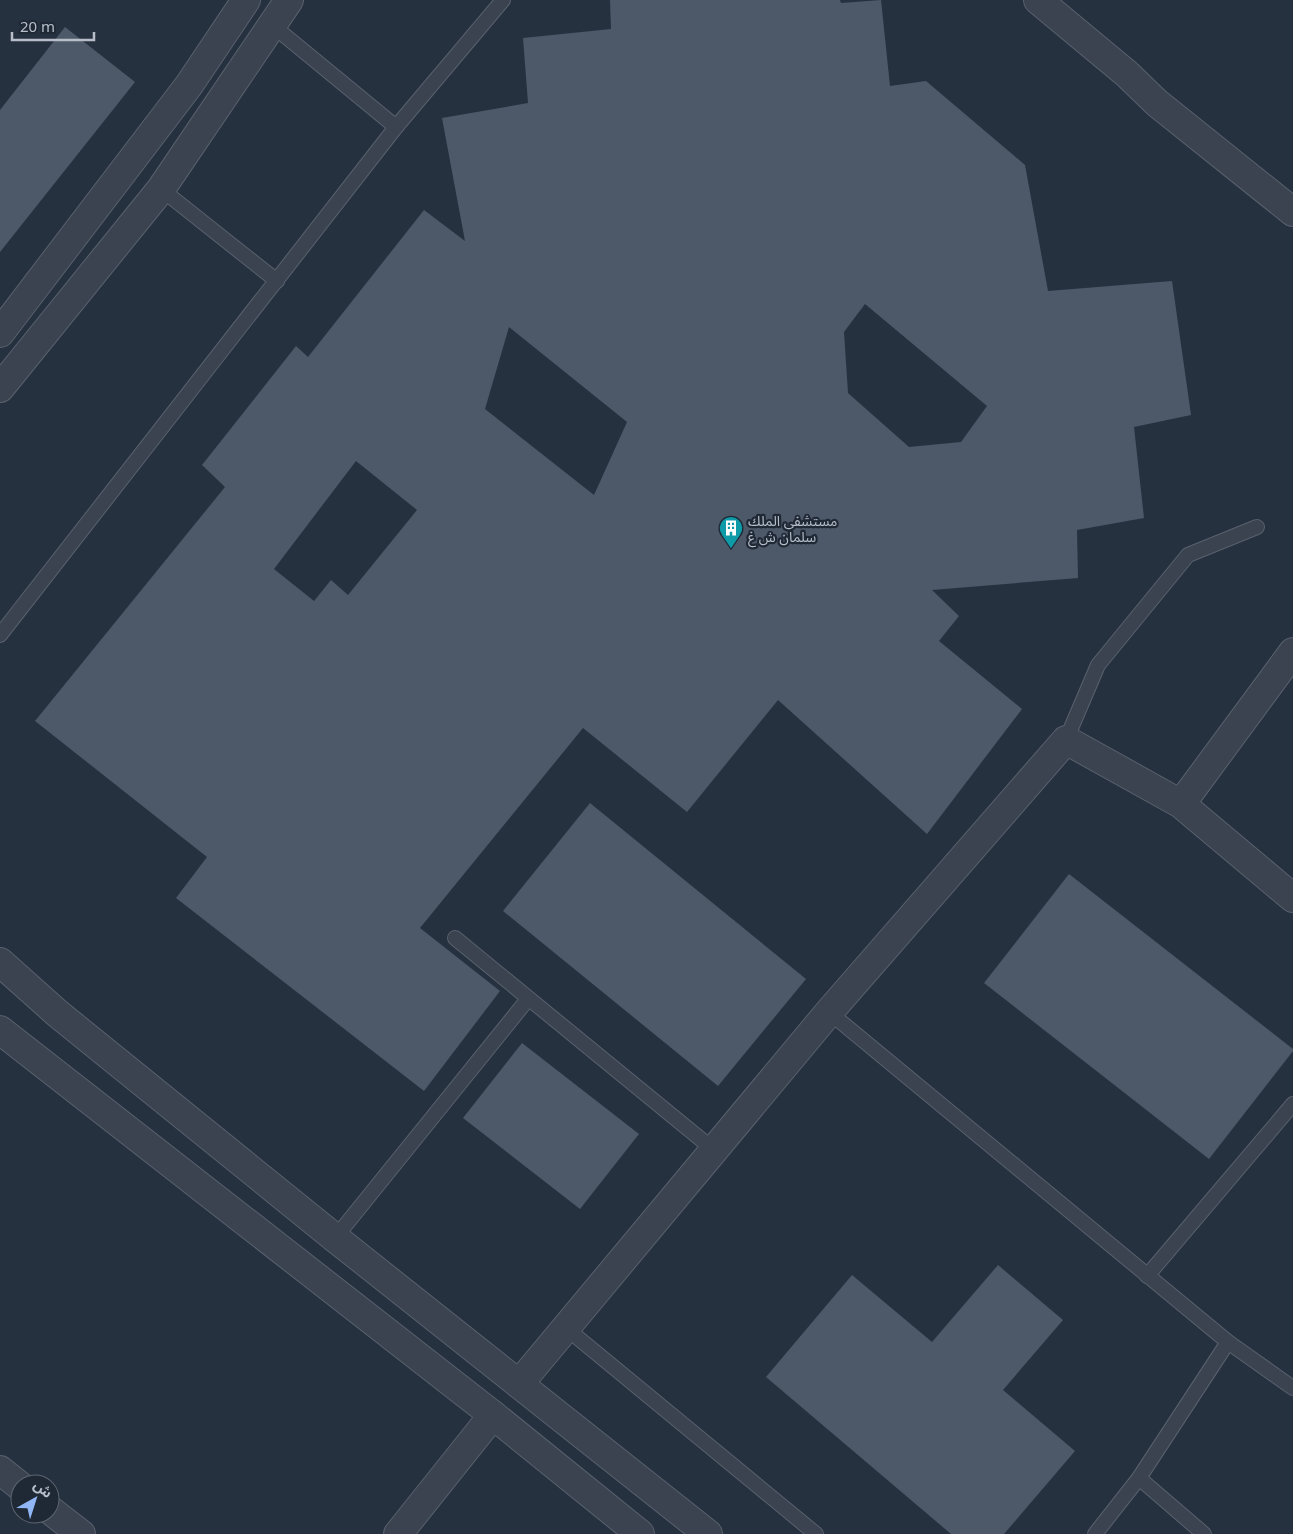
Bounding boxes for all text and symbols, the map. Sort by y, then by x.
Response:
scale bar [12,10,95,42]
text: 20 m [20,16,55,36]
place label: مستشفى الملك سلمان ش غ [748,511,837,548]
building icon: مستشفى الملك سلمان ش غ [718,515,744,549]
north arrow [10,1474,60,1524]
text: ش [30,1475,57,1502]

